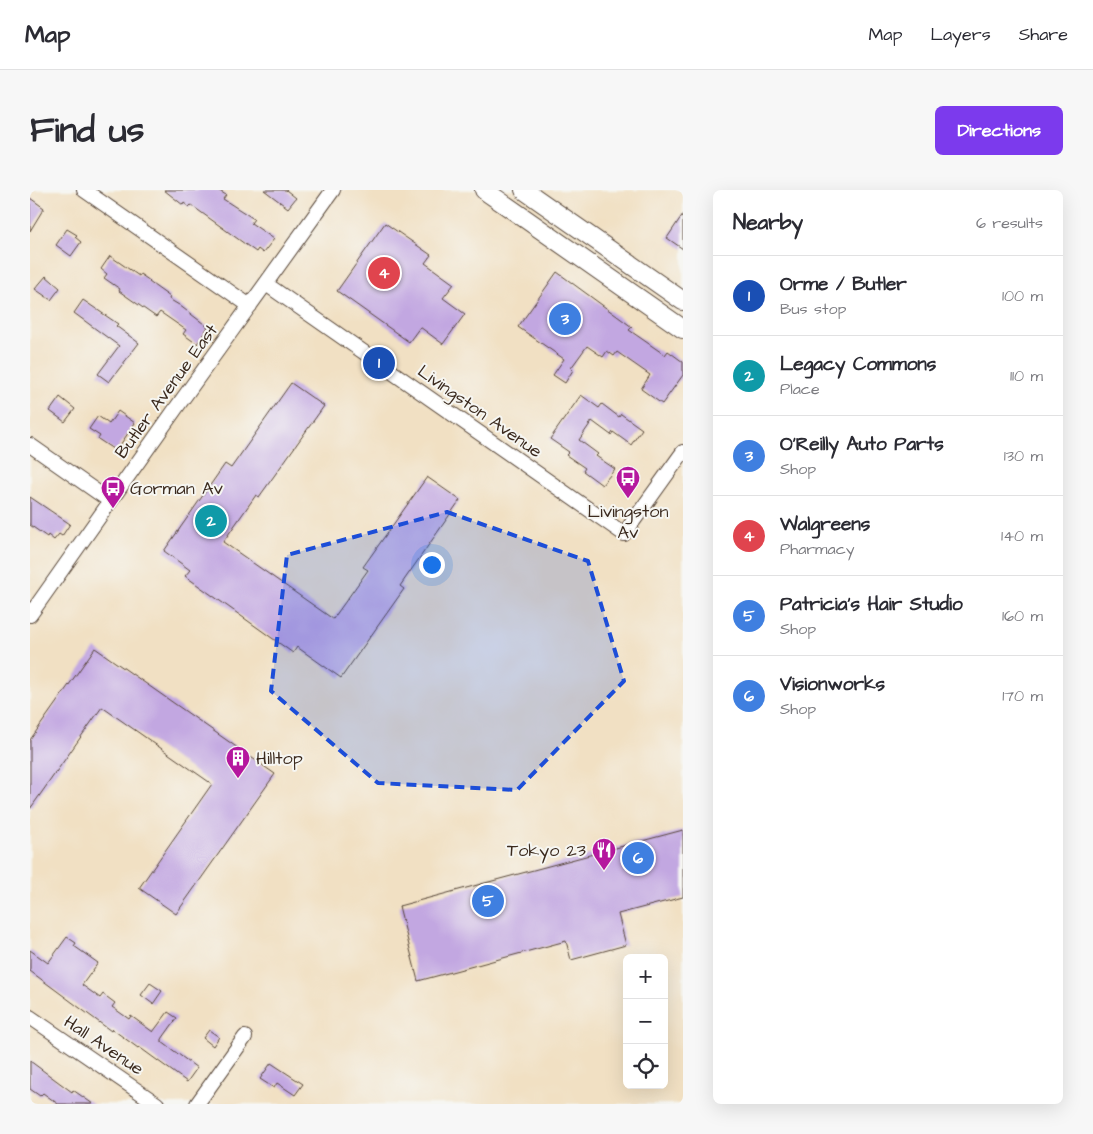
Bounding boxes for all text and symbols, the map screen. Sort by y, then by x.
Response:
text: Map [25,18,70,52]
text: Map [868,22,902,47]
text: Layers [930,22,991,47]
text: Share [1019,22,1068,47]
text: Find us [30,106,144,155]
button: Directions [935,106,1063,155]
text: Nearby [733,208,803,237]
text: 6 results [976,212,1043,234]
pin: 4 [368,254,400,292]
text: Orme / Butler [780,271,907,298]
text: 1 [748,285,750,307]
text: 100 m [1002,285,1043,307]
text: Bus stop [780,298,846,320]
pin: 3 [549,300,581,338]
street label: Butler Avenue East [109,318,224,464]
pin: 1 [363,344,395,382]
text: Legacy Commons [780,351,936,378]
street label: Livingston Avenue [412,359,547,465]
text: 2 [744,365,754,387]
text: 110 m [1010,365,1043,387]
text: Place [780,378,820,400]
text: O'Reilly Auto Parts [780,431,944,458]
text: 3 [745,445,753,467]
text: 130 m [1004,445,1043,467]
text: Shop [780,458,816,480]
bus stop icon: Livingston Av [615,465,641,499]
bus stop icon: Gorman Av [100,475,126,509]
place label: Gorman Av [130,476,223,501]
place label: Livingston Av [588,499,668,545]
pin: 2 [195,502,227,540]
text: Walgreens [780,511,870,538]
text: 4 [744,525,754,547]
text: 140 m [1001,525,1043,547]
text: Pharmacy [780,538,855,560]
your location [419,552,445,578]
text: Patricia's Hair Studio [780,591,963,618]
text: 5 [743,605,755,627]
text: 160 m [1002,605,1043,627]
text: Shop [780,618,816,640]
text: Visionworks [780,671,885,698]
text: 6 [744,685,754,707]
text: 170 m [1002,685,1043,707]
text: Shop [780,698,816,720]
building icon: Hilltop [225,745,251,779]
place label: Hilltop [256,746,303,771]
restaurant icon: Tokyo 23 [591,837,617,871]
place label: Tokyo 23 [507,838,586,864]
pin: 6 [622,839,654,877]
pin: 5 [472,882,504,920]
map controls [623,954,668,1089]
button: + [623,954,668,999]
button: − [623,999,668,1044]
street label: Hall Avenue [59,1009,149,1081]
button: locate [623,1044,668,1089]

